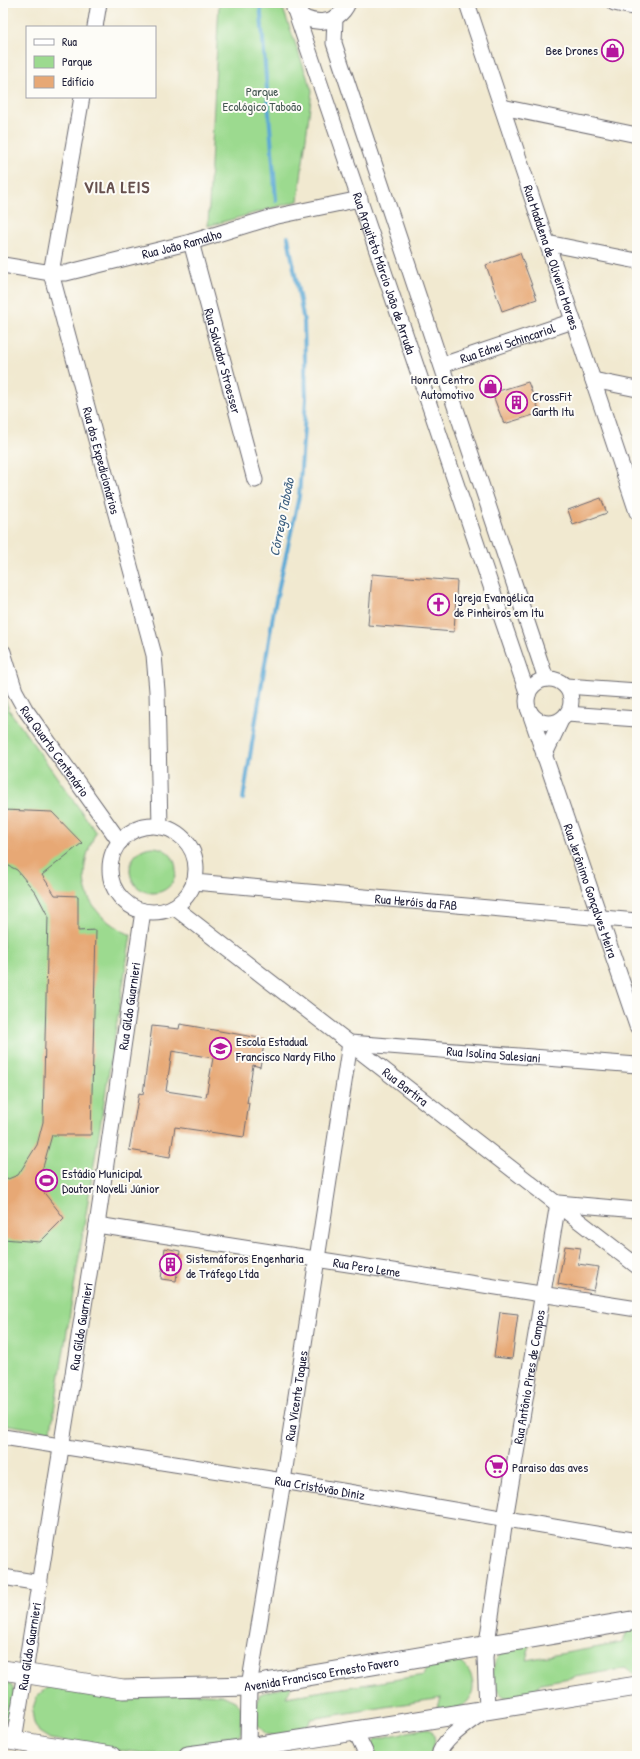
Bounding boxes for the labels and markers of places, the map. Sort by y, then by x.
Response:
shop icon: Bee Drones [600,37,626,63]
place label: Bee Drones [546,41,598,59]
place label: Honra Centro Automotivo [411,370,474,403]
shop icon: Honra Centro Automotivo [477,373,503,399]
place label: CrossFit Garth Itu [532,387,574,420]
building icon: CrossFit Garth Itu [503,390,529,416]
place label: Igreja Evangélica de Pinheiros em Itu [454,588,544,621]
church icon: Igreja Evangélica de Pinheiros em Itu [426,591,452,617]
place label: Escola Estadual Francisco Nardy Filho [235,1032,336,1065]
school or university icon: Escola Estadual Francisco Nardy Filho [207,1035,233,1061]
place label: Estádio Municipal Doutor Novelli Júnior [62,1164,159,1197]
sports icon: Estádio Municipal Doutor Novelli Júnior [34,1167,60,1193]
place label: Sistemáforos Engenharia de Tráfego Ltda [186,1249,304,1282]
building icon: Sistemáforos Engenharia de Tráfego Ltda [158,1252,184,1278]
supermarket icon: Paraiso das aves [484,1454,510,1480]
place label: Paraiso das aves [512,1458,588,1476]

